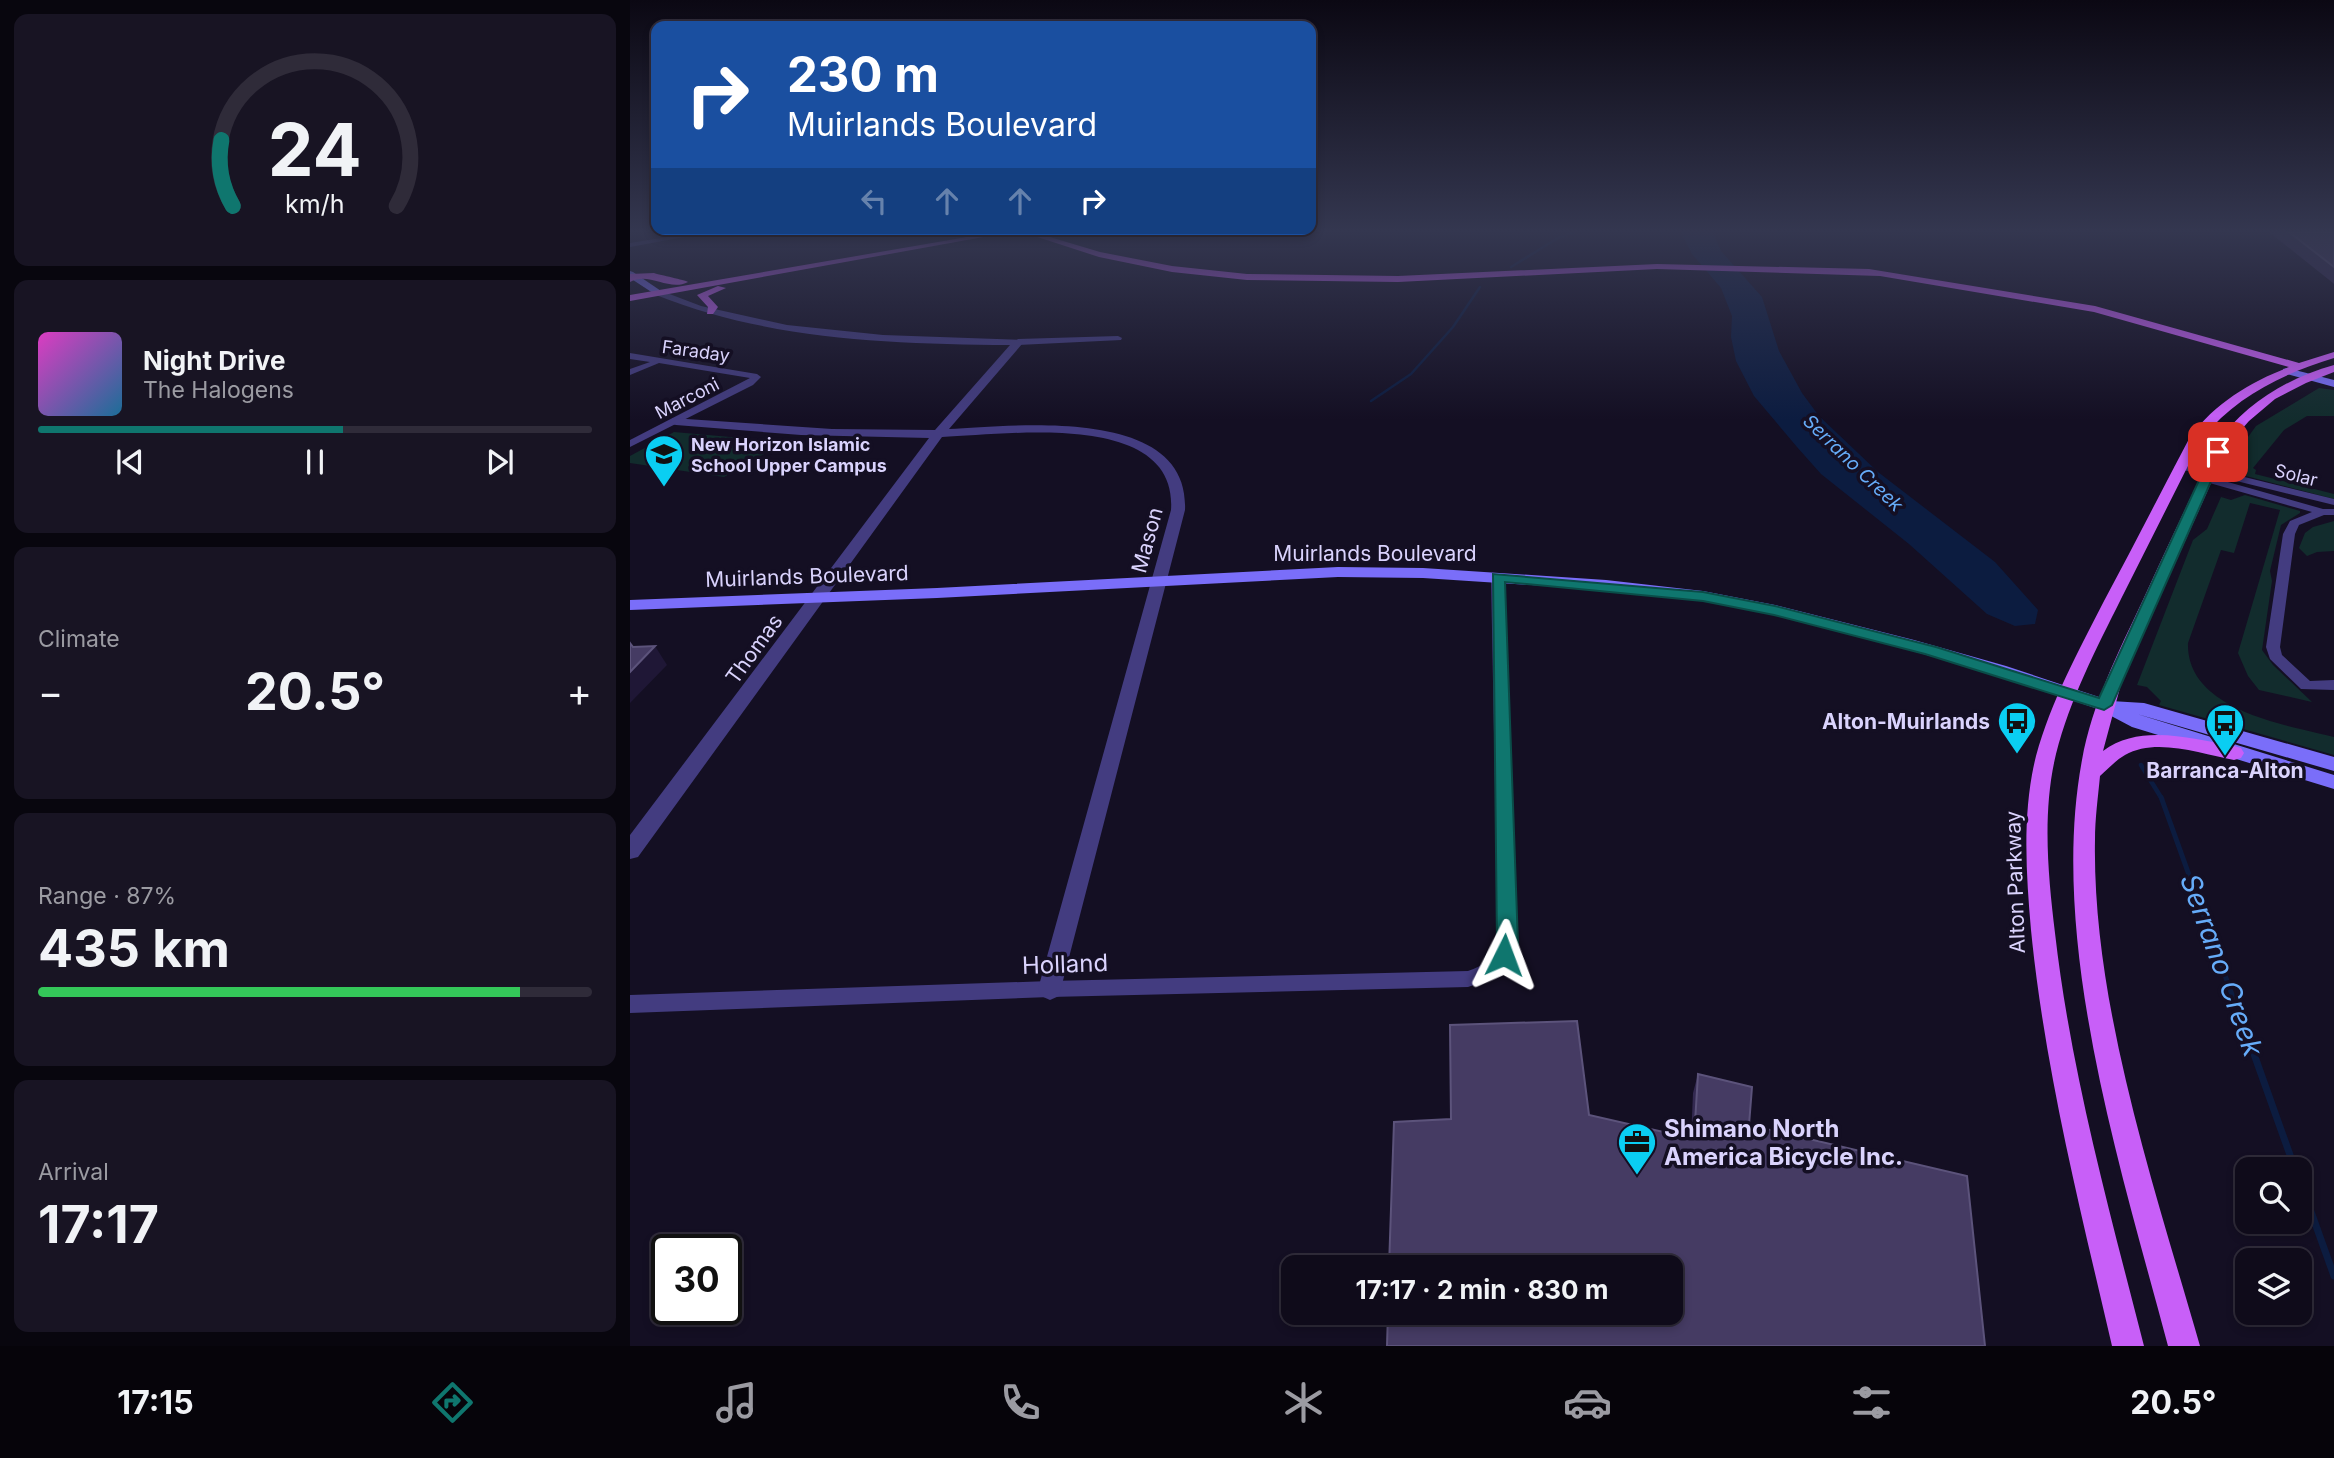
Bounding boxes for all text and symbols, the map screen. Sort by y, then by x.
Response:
text: 230 m [787,45,939,104]
icon: right [672,49,763,140]
text: Muirlands Boulevard [787,105,1097,144]
text: 24 [268,106,362,195]
icon: left [855,182,893,220]
icon: ahead [928,182,966,220]
icon: ahead [1001,182,1039,220]
icon: right [1074,182,1112,220]
text: km/h [285,189,345,219]
street label: Faraday [661,336,731,366]
text: Night Drive [143,345,285,376]
street label: Marconi [652,373,722,423]
text: The Halogens [143,376,294,404]
water label: Serrano Creek [1798,410,1908,517]
pin [2188,422,2248,482]
school or university icon: New Horizon Islamic School Upper Campus [643,433,685,488]
icon: arrive [2199,433,2237,471]
place label: New Horizon Islamic School Upper Campus [691,434,887,476]
icon: previous [111,443,149,481]
icon: pause [296,443,334,481]
icon: next [481,443,519,481]
street label: Solar [2272,460,2320,491]
street label: Mason [1126,504,1168,576]
street label: Muirlands Boulevard [1273,541,1477,566]
street label: Muirlands Boulevard [705,560,909,592]
street label: Thomas [720,609,788,689]
text: Climate [38,625,120,653]
text: 20.5° [245,660,385,723]
text: − [38,669,63,715]
text: + [567,669,592,715]
bus stop icon: Alton-Muirlands [1996,700,2038,755]
bus stop icon: Barranca-Alton [2204,702,2246,757]
place label: Alton-Muirlands [1822,709,1990,734]
place label: Barranca-Alton [2146,758,2304,783]
street label: Alton Parkway [2000,810,2030,954]
water label: Serrano Creek [2173,869,2271,1061]
text: Range · 87% [38,882,176,910]
text: 435 km [38,917,230,980]
position arrow [1467,918,1541,992]
street label: Holland [1021,948,1109,980]
place label: Shimano North America Bicycle Inc. [1664,1114,1903,1171]
office icon: Shimano North America Bicycle Inc. [1616,1121,1658,1176]
map controls [2235,1157,2312,1325]
button: search [2235,1157,2312,1234]
text: Arrival [38,1158,109,1186]
text: 17:17 [38,1193,159,1256]
speed limit sign: 30 [651,1234,742,1325]
button: layers [2235,1248,2312,1325]
text: 17:17 · 2 min · 830 m [1355,1274,1609,1305]
icon: directions [428,1378,477,1427]
icon: music [712,1378,761,1427]
icon: phone [996,1378,1045,1427]
icon: climate [1279,1378,1328,1427]
icon: car [1563,1378,1612,1427]
icon: filters [1847,1378,1896,1427]
text: 17:15 [117,1383,194,1422]
text: 20.5° [2130,1383,2217,1422]

